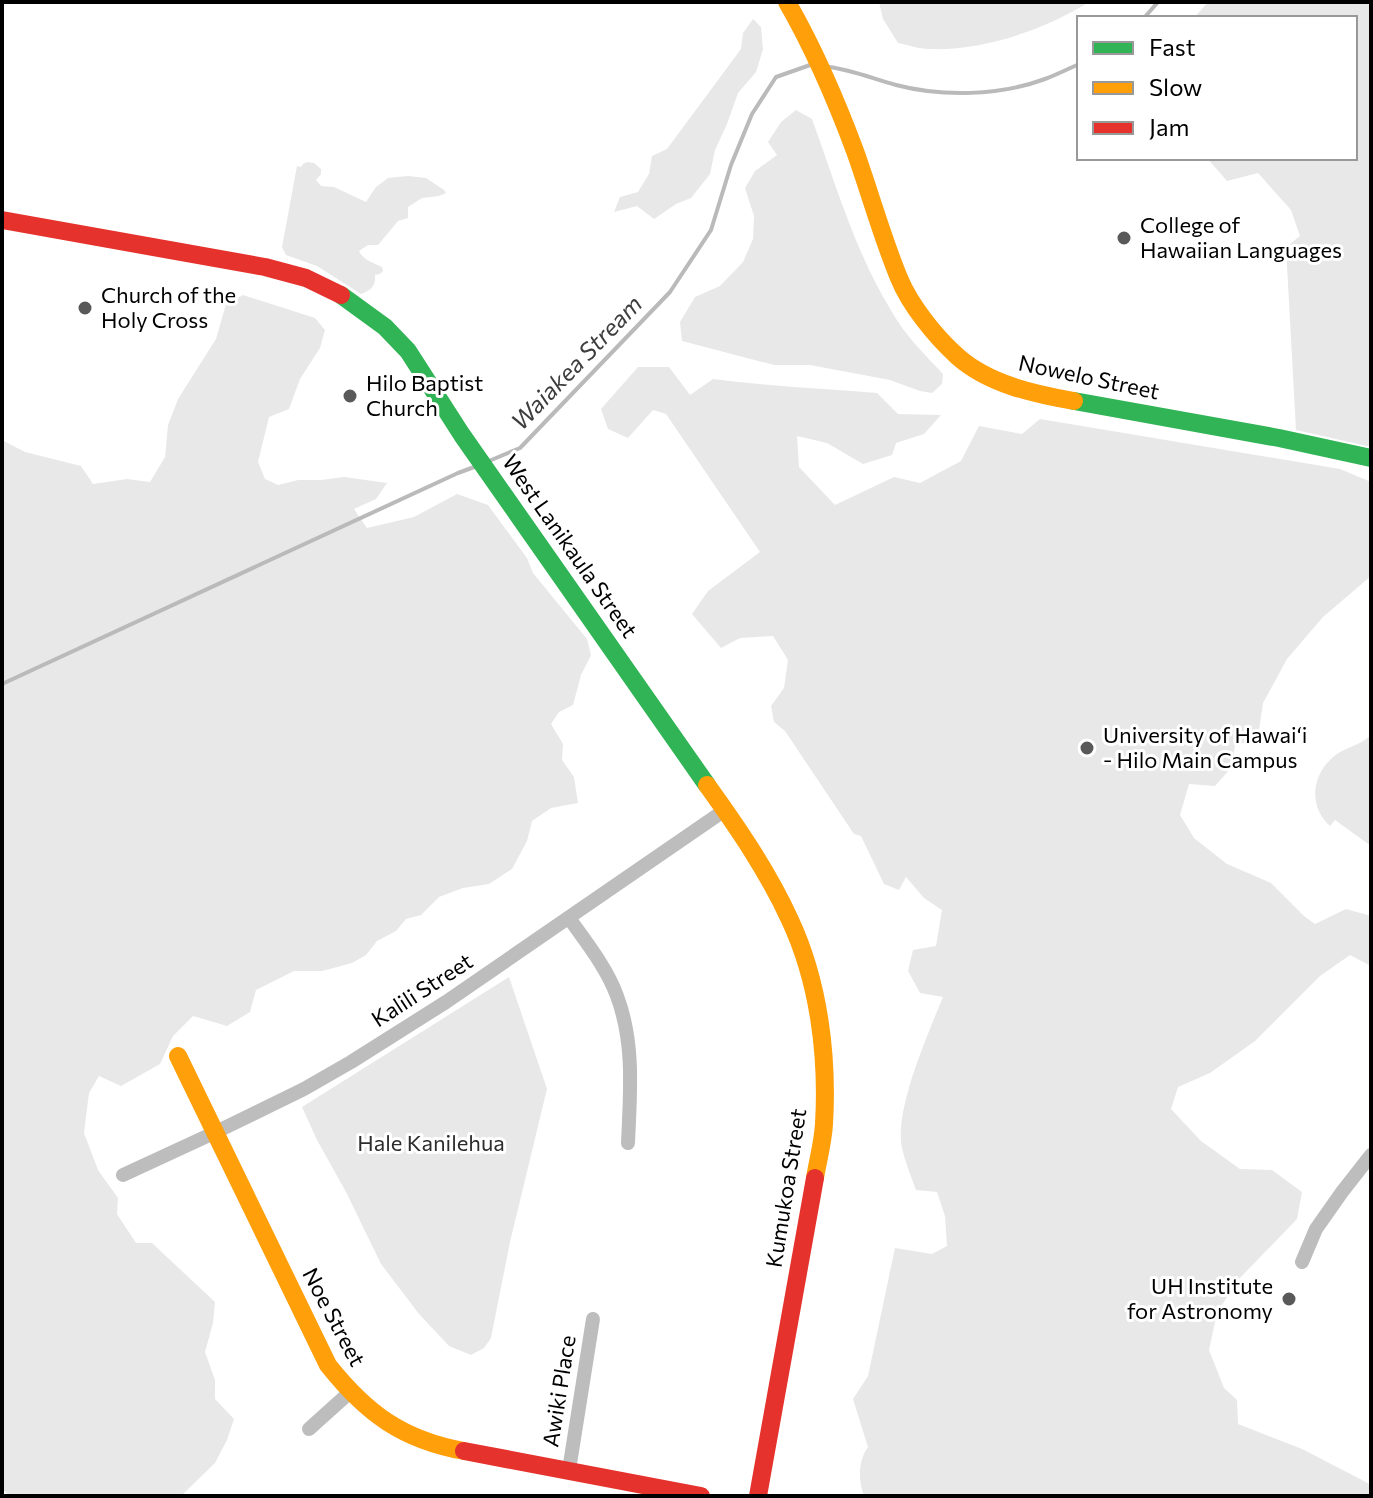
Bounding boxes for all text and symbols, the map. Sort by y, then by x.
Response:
legend [1077,16,1357,160]
text: Fast [1149,32,1196,61]
text: Slow [1149,72,1202,101]
text: Jam [1149,112,1189,141]
place label: College of Hawaiian Languages [1140,211,1342,263]
marker: College of Hawaiian Languages [1115,229,1133,247]
place label: Church of the Holy Cross [101,281,236,333]
water label: Waiakea Stream [504,289,647,435]
marker: Church of the Holy Cross [76,299,94,317]
street label: Nowelo Street [1016,348,1162,405]
place label: Hilo Baptist Church [366,369,483,421]
marker: Hilo Baptist Church [341,387,359,405]
street label: West Lanikaula Street [497,449,644,642]
place label: University of Hawaiʻi - Hilo Main Campus [1103,721,1307,773]
marker: University of Hawaiʻi - Hilo Main Campus [1078,739,1096,757]
street label: Kalili Street [366,947,477,1032]
street label: Kumukoa Street [760,1106,811,1269]
park label: Hale Kanilehua [357,1129,505,1156]
street label: Noe Street [297,1263,372,1371]
place label: UH Institute for Astronomy [1127,1272,1273,1324]
marker: UH Institute for Astronomy [1280,1290,1298,1308]
street label: Awiki Place [536,1333,581,1449]

